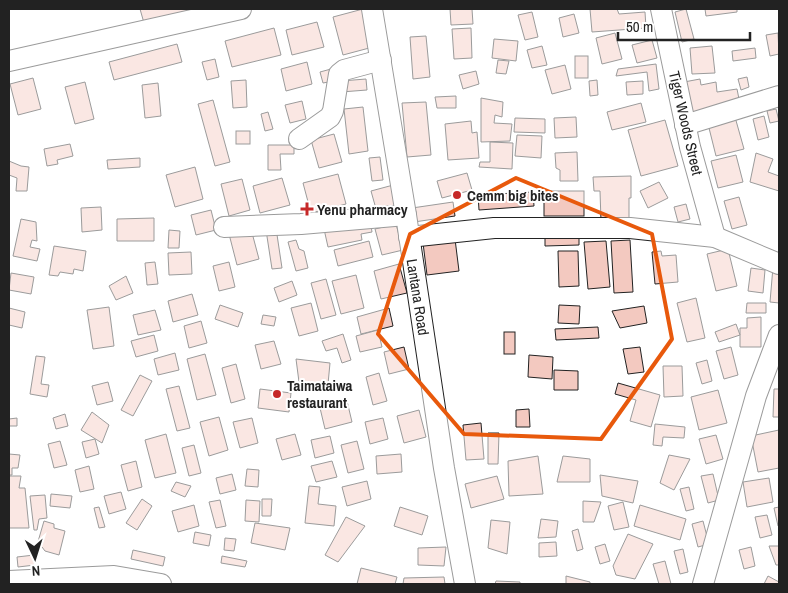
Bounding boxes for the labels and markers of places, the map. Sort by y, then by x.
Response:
place label: Cemm big bites [467,185,559,206]
marker: Cemm big bites [451,189,463,201]
place label: Yenu pharmacy [317,199,408,220]
marker: Yenu pharmacy [301,203,313,215]
place label: Taimataiwa restaurant [287,375,353,413]
marker: Taimataiwa restaurant [271,388,283,400]

